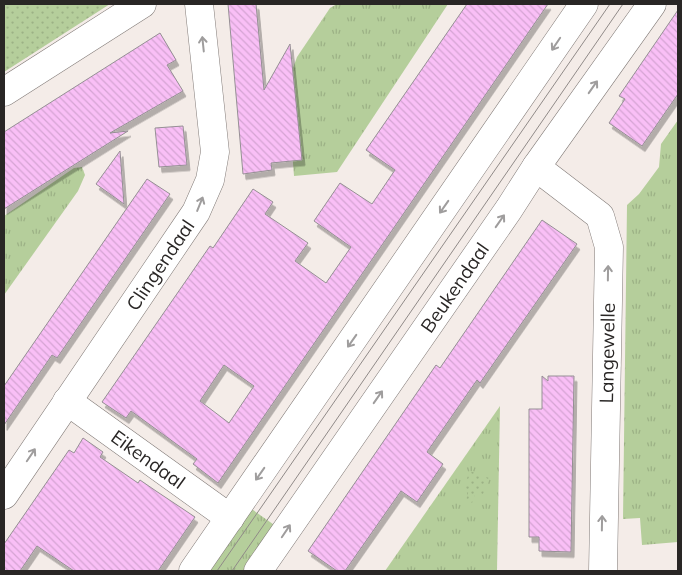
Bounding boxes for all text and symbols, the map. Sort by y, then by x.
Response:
one-way arrow [198,37,208,53]
one-way arrow [551,37,561,51]
one-way arrow [588,80,598,94]
one-way arrow [195,197,205,212]
one-way arrow [439,200,449,214]
one-way arrow [495,214,506,228]
street label: Clingendaal [121,215,199,315]
street label: Beukendaal [415,238,494,337]
one-way arrow [604,265,613,281]
street label: Langewelle [594,302,620,404]
one-way arrow [347,333,357,347]
one-way arrow [373,391,383,405]
street label: Eikendaal [107,425,190,494]
one-way arrow [26,448,36,462]
one-way arrow [255,467,265,481]
one-way arrow [598,515,607,531]
one-way arrow [280,524,291,538]

